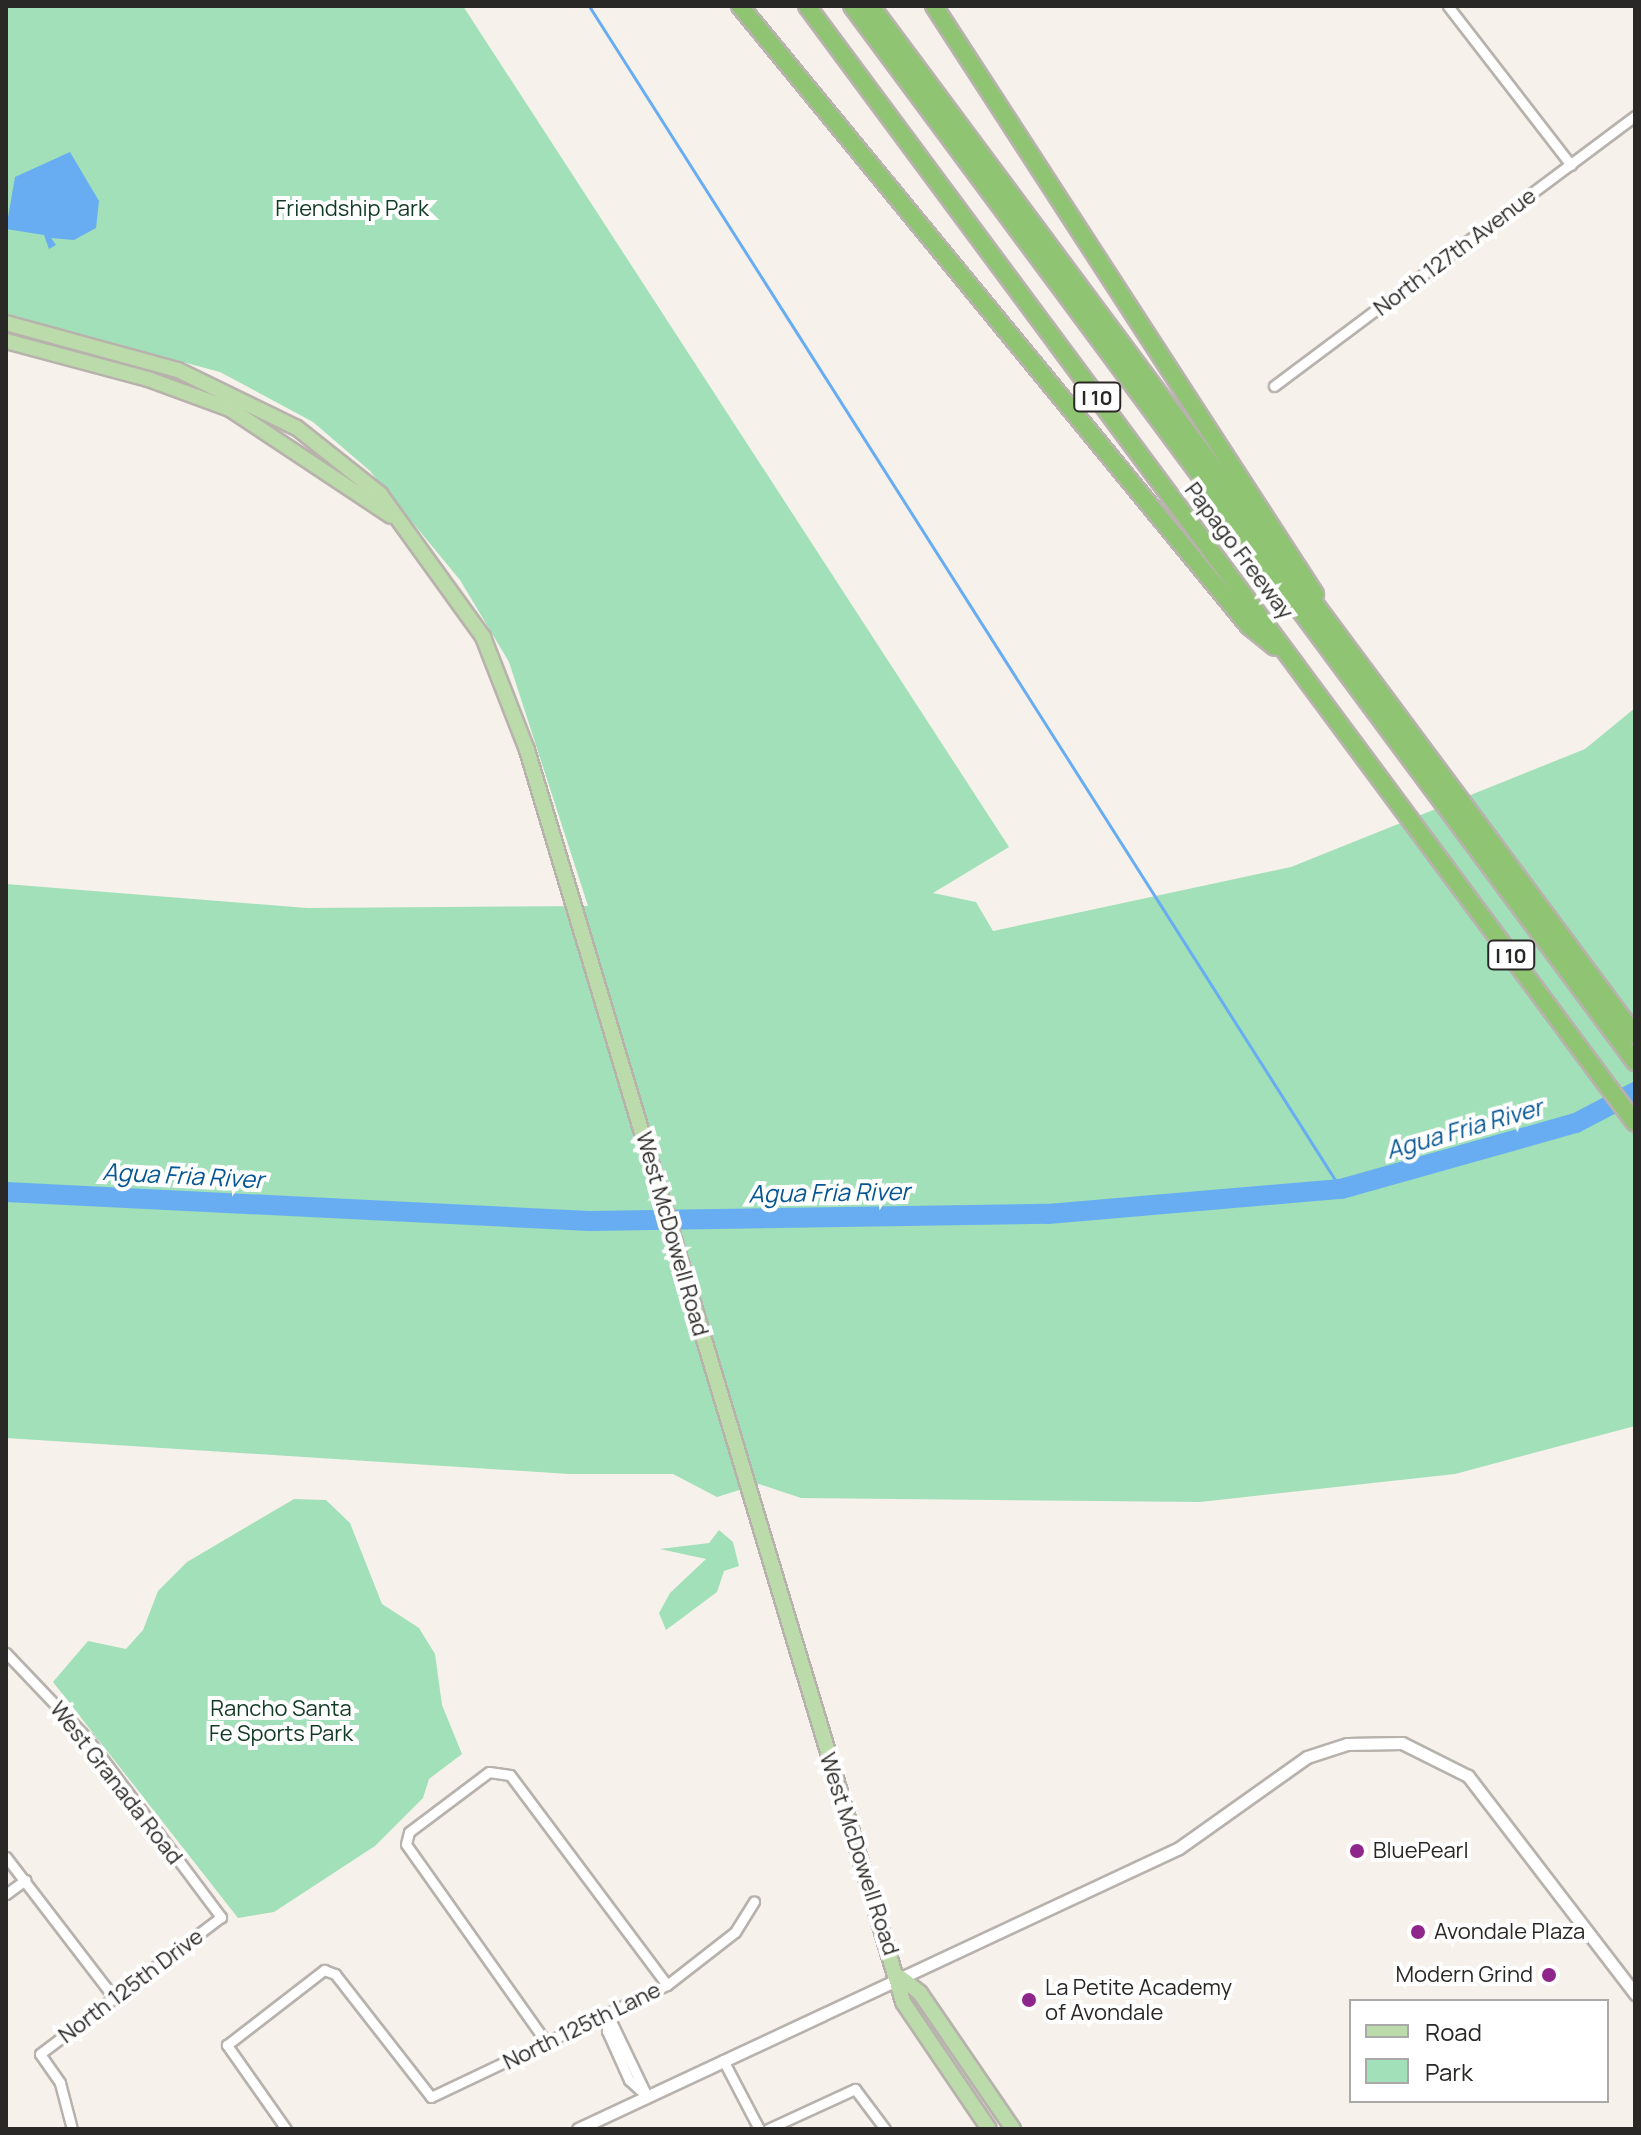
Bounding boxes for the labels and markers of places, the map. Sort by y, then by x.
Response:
place label: BluePearl [1373,1838,1469,1864]
marker: BluePearl [1348,1842,1366,1860]
place label: Avondale Plaza [1434,1919,1585,1945]
marker: Avondale Plaza [1409,1923,1427,1941]
place label: Modern Grind [1396,1962,1533,1988]
marker: Modern Grind [1540,1966,1558,1984]
place label: La Petite Academy of Avondale [1045,1974,1232,2026]
marker: La Petite Academy of Avondale [1020,1991,1038,2009]

